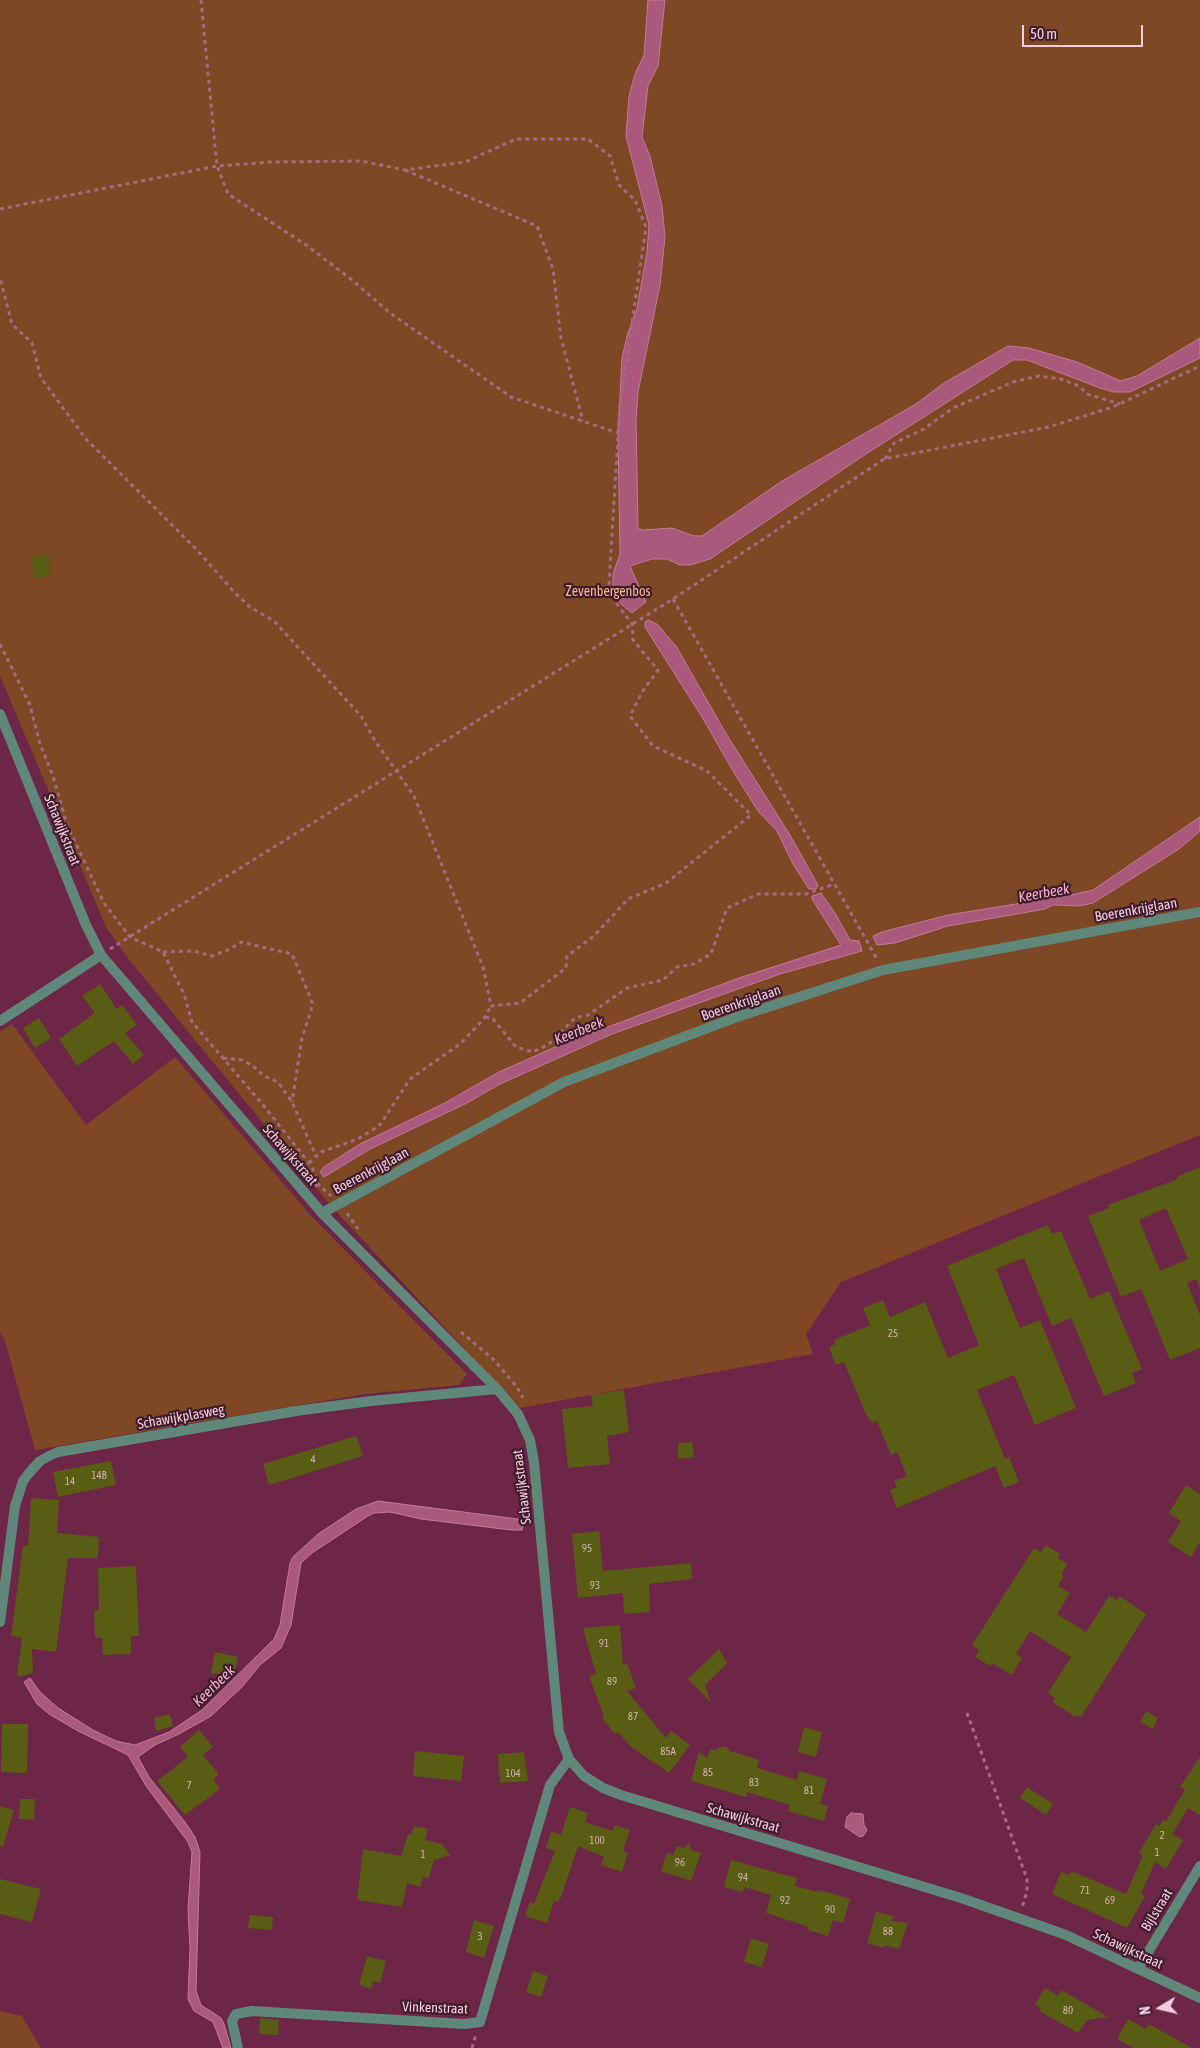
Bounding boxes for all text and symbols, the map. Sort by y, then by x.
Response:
scale bar [1025,15,1146,47]
text: 50 m [1030,25,1057,42]
park label: Zevenbergenbos [565,584,651,600]
street label: Schawijkstraat [40,792,84,868]
water label: Keerbeek [1017,880,1071,906]
street label: Boerenkrijglaan [1094,895,1178,925]
street label: Boerenkrijglaan [699,982,783,1024]
water label: Keerbeek [552,1013,606,1049]
street label: Schawijkstraat [259,1121,321,1189]
street label: Boerenkrijglaan [330,1144,412,1198]
house number: 25 [888,1327,898,1341]
street label: Schawijkplasweg [136,1401,226,1433]
street label: Schawijkstraat [509,1449,535,1525]
house number: 4 [310,1453,316,1467]
house number: 14B [91,1469,107,1483]
house number: 14 [65,1475,75,1489]
house number: 95 [582,1542,592,1556]
house number: 93 [590,1579,600,1593]
house number: 91 [599,1637,609,1651]
water label: Keerbeek [189,1662,239,1710]
house number: 89 [607,1675,617,1689]
house number: 87 [628,1710,638,1724]
house number: 85A [660,1745,676,1759]
house number: 85 [703,1766,713,1780]
house number: 104 [505,1767,521,1781]
house number: 83 [749,1776,759,1790]
house number: 7 [186,1779,192,1793]
house number: 81 [804,1784,814,1798]
street label: Schawijkstraat [705,1800,781,1836]
house number: 2 [1159,1829,1165,1843]
house number: 100 [589,1834,605,1848]
house number: 1 [1154,1846,1160,1860]
house number: 1 [420,1848,426,1862]
house number: 96 [675,1856,685,1870]
house number: 94 [738,1871,748,1885]
house number: 71 [1080,1884,1090,1898]
street label: Bijlstraat [1138,1886,1176,1934]
house number: 92 [780,1894,790,1908]
house number: 69 [1105,1894,1115,1908]
house number: 90 [825,1903,835,1917]
house number: 88 [883,1925,893,1939]
street label: Schawijkstraat [1090,1925,1166,1973]
house number: 3 [477,1930,483,1944]
north arrow [1135,1983,1185,2033]
street label: Vinkenstraat [402,1998,468,2018]
house number: 80 [1063,2004,1073,2018]
text: N [1137,2005,1154,2016]

